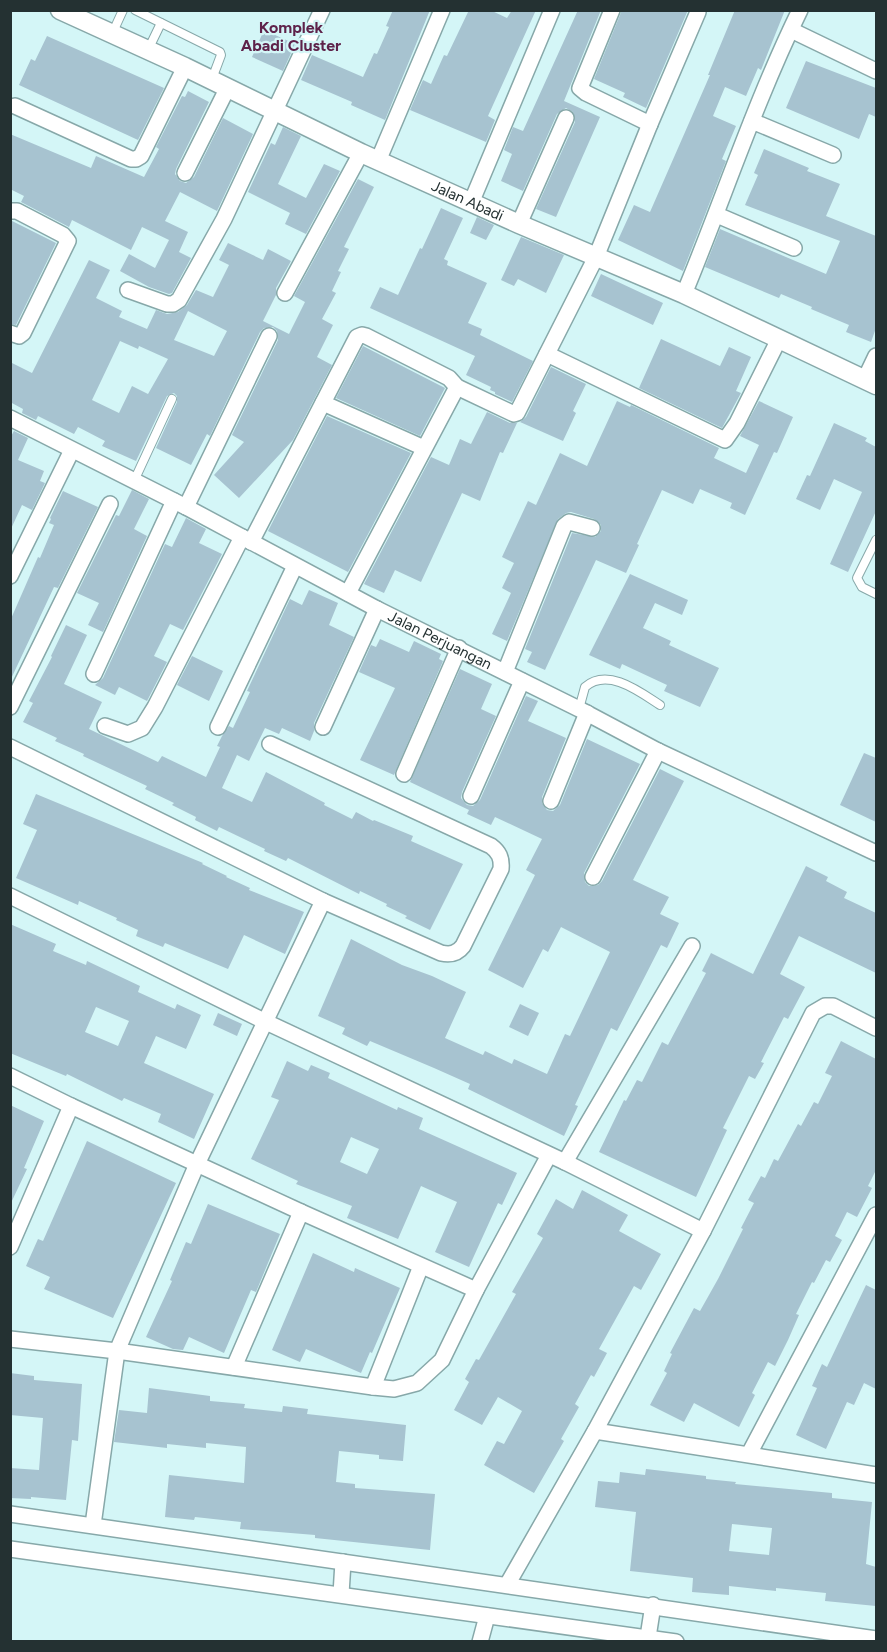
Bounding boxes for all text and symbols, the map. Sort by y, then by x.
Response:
district label: Komplek Abadi Cluster [241,18,341,55]
street label: Jalan Abadi [429,177,506,225]
street label: Jalan Perjuangan [385,607,495,673]

